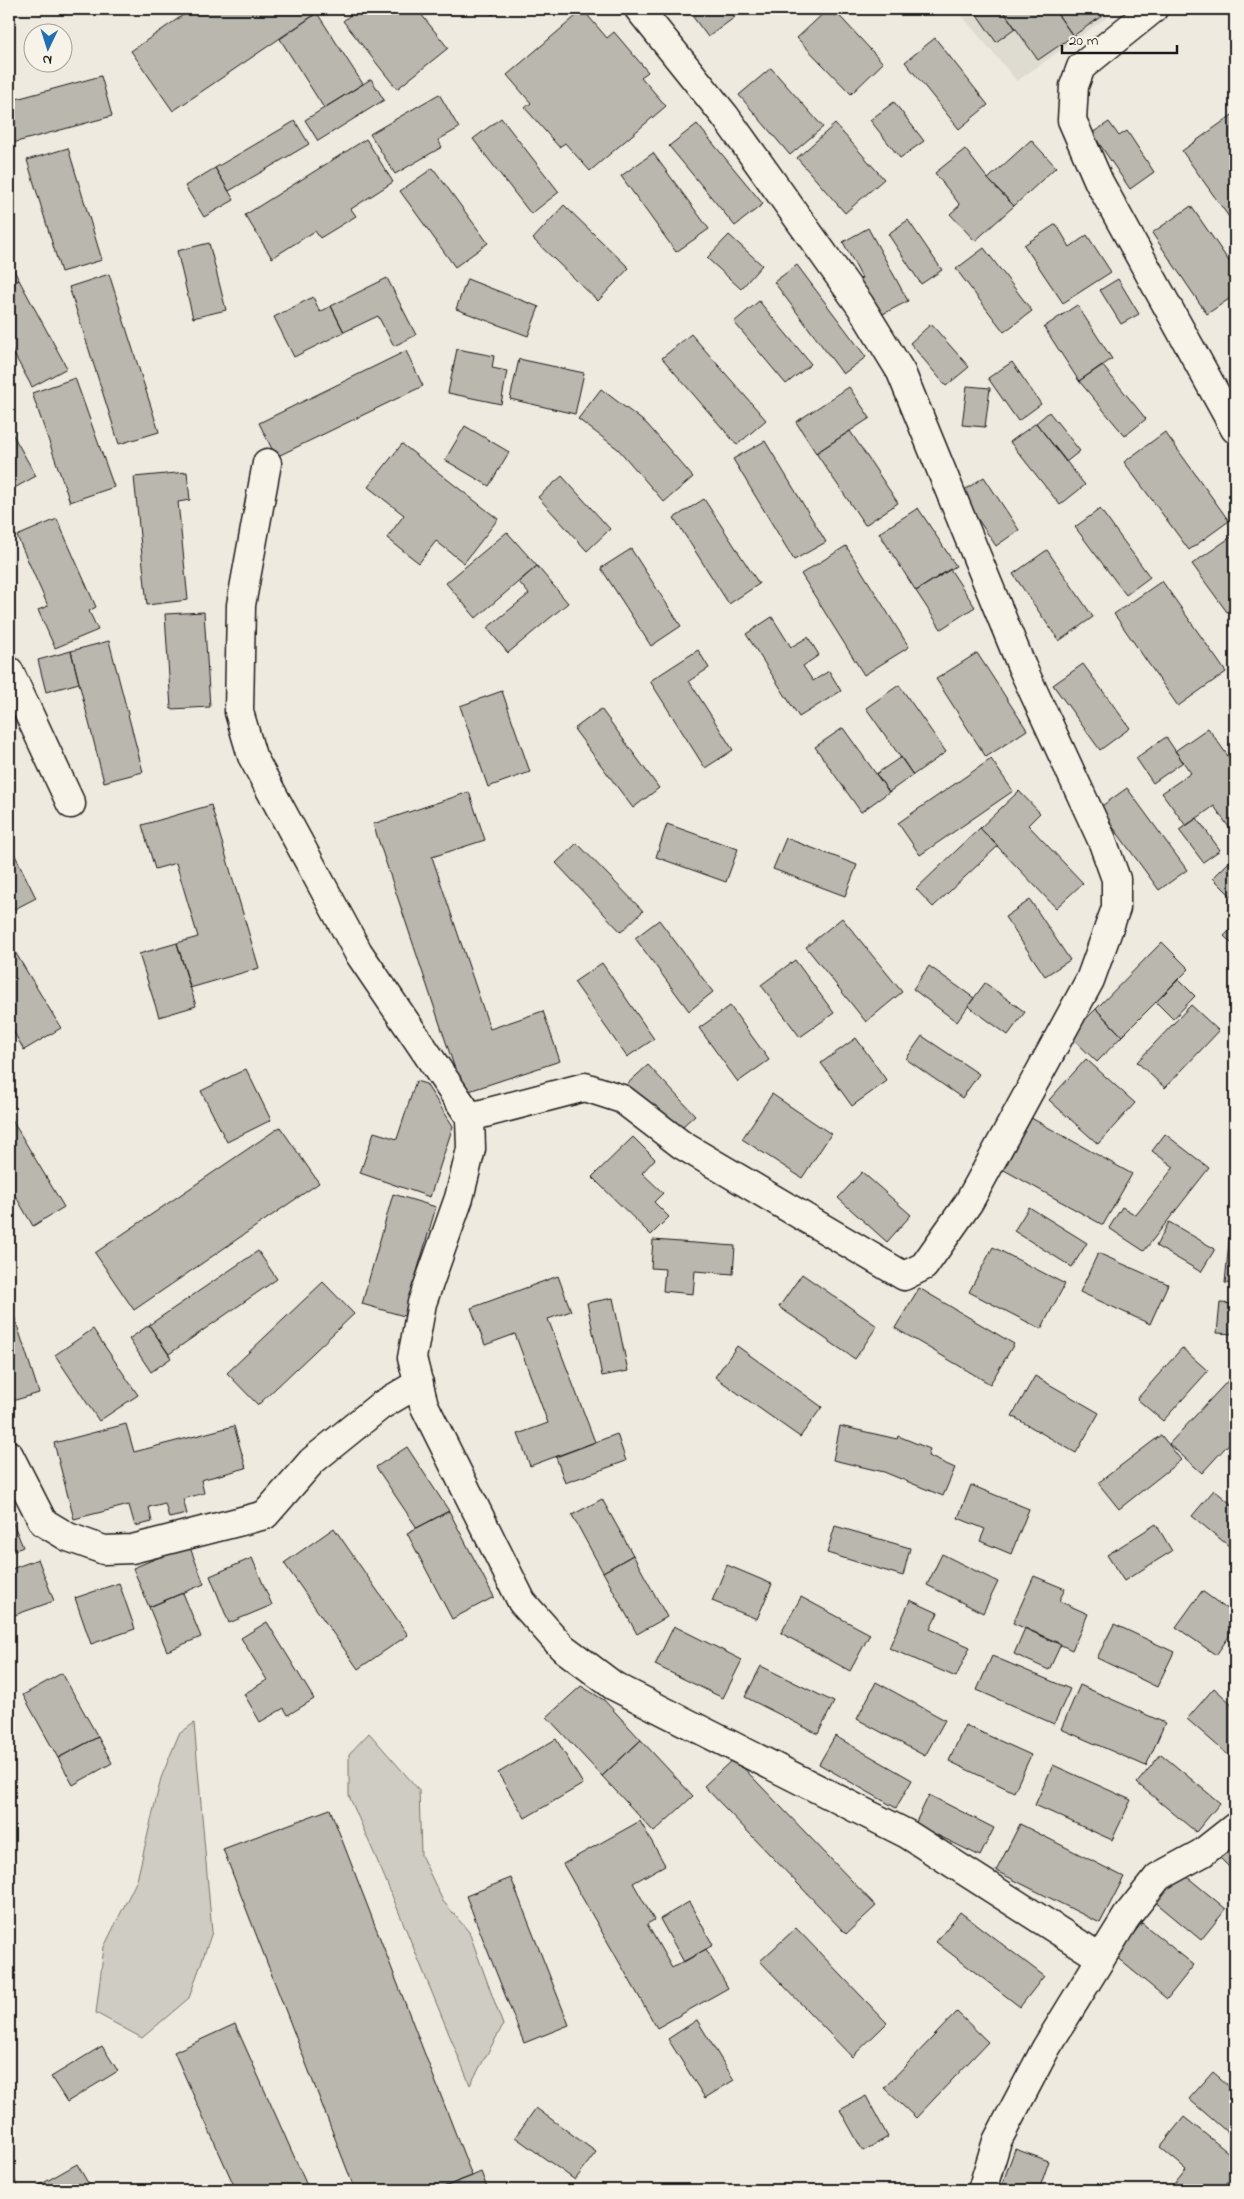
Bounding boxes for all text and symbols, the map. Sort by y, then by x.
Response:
north arrow [22,22,72,72]
scale bar [1062,22,1176,54]
text: 20 m [1069,30,1099,52]
text: N [42,49,53,70]

